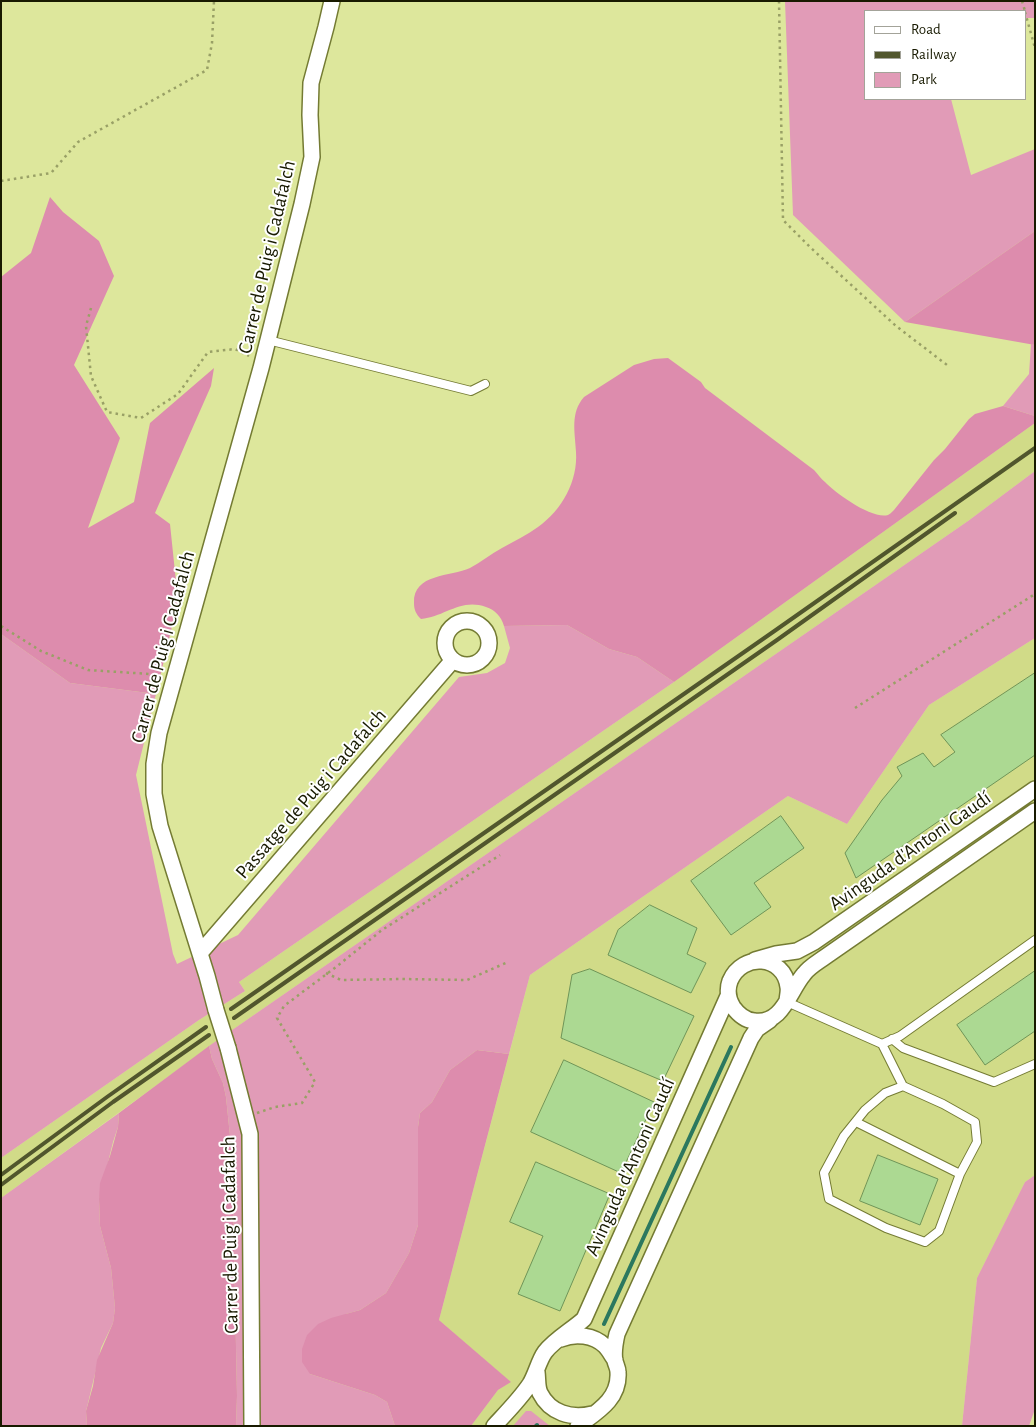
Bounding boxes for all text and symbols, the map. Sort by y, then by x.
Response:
legend [864,10,1026,100]
text: Road [911,22,941,37]
text: Railway [911,47,956,62]
text: Park [911,72,937,87]
street label: Carrer de Puig i Cadafalch [233,158,301,356]
street label: Carrer de Puig i Cadafalch [126,548,200,746]
street label: Passatge de Puig i Cadafalch [231,704,391,884]
street label: Avinguda d'Antoni Gaudí [824,786,996,916]
street label: Avinguda d'Antoni Gaudí [580,1074,680,1260]
street label: Carrer de Puig i Cadafalch [216,1136,244,1334]

